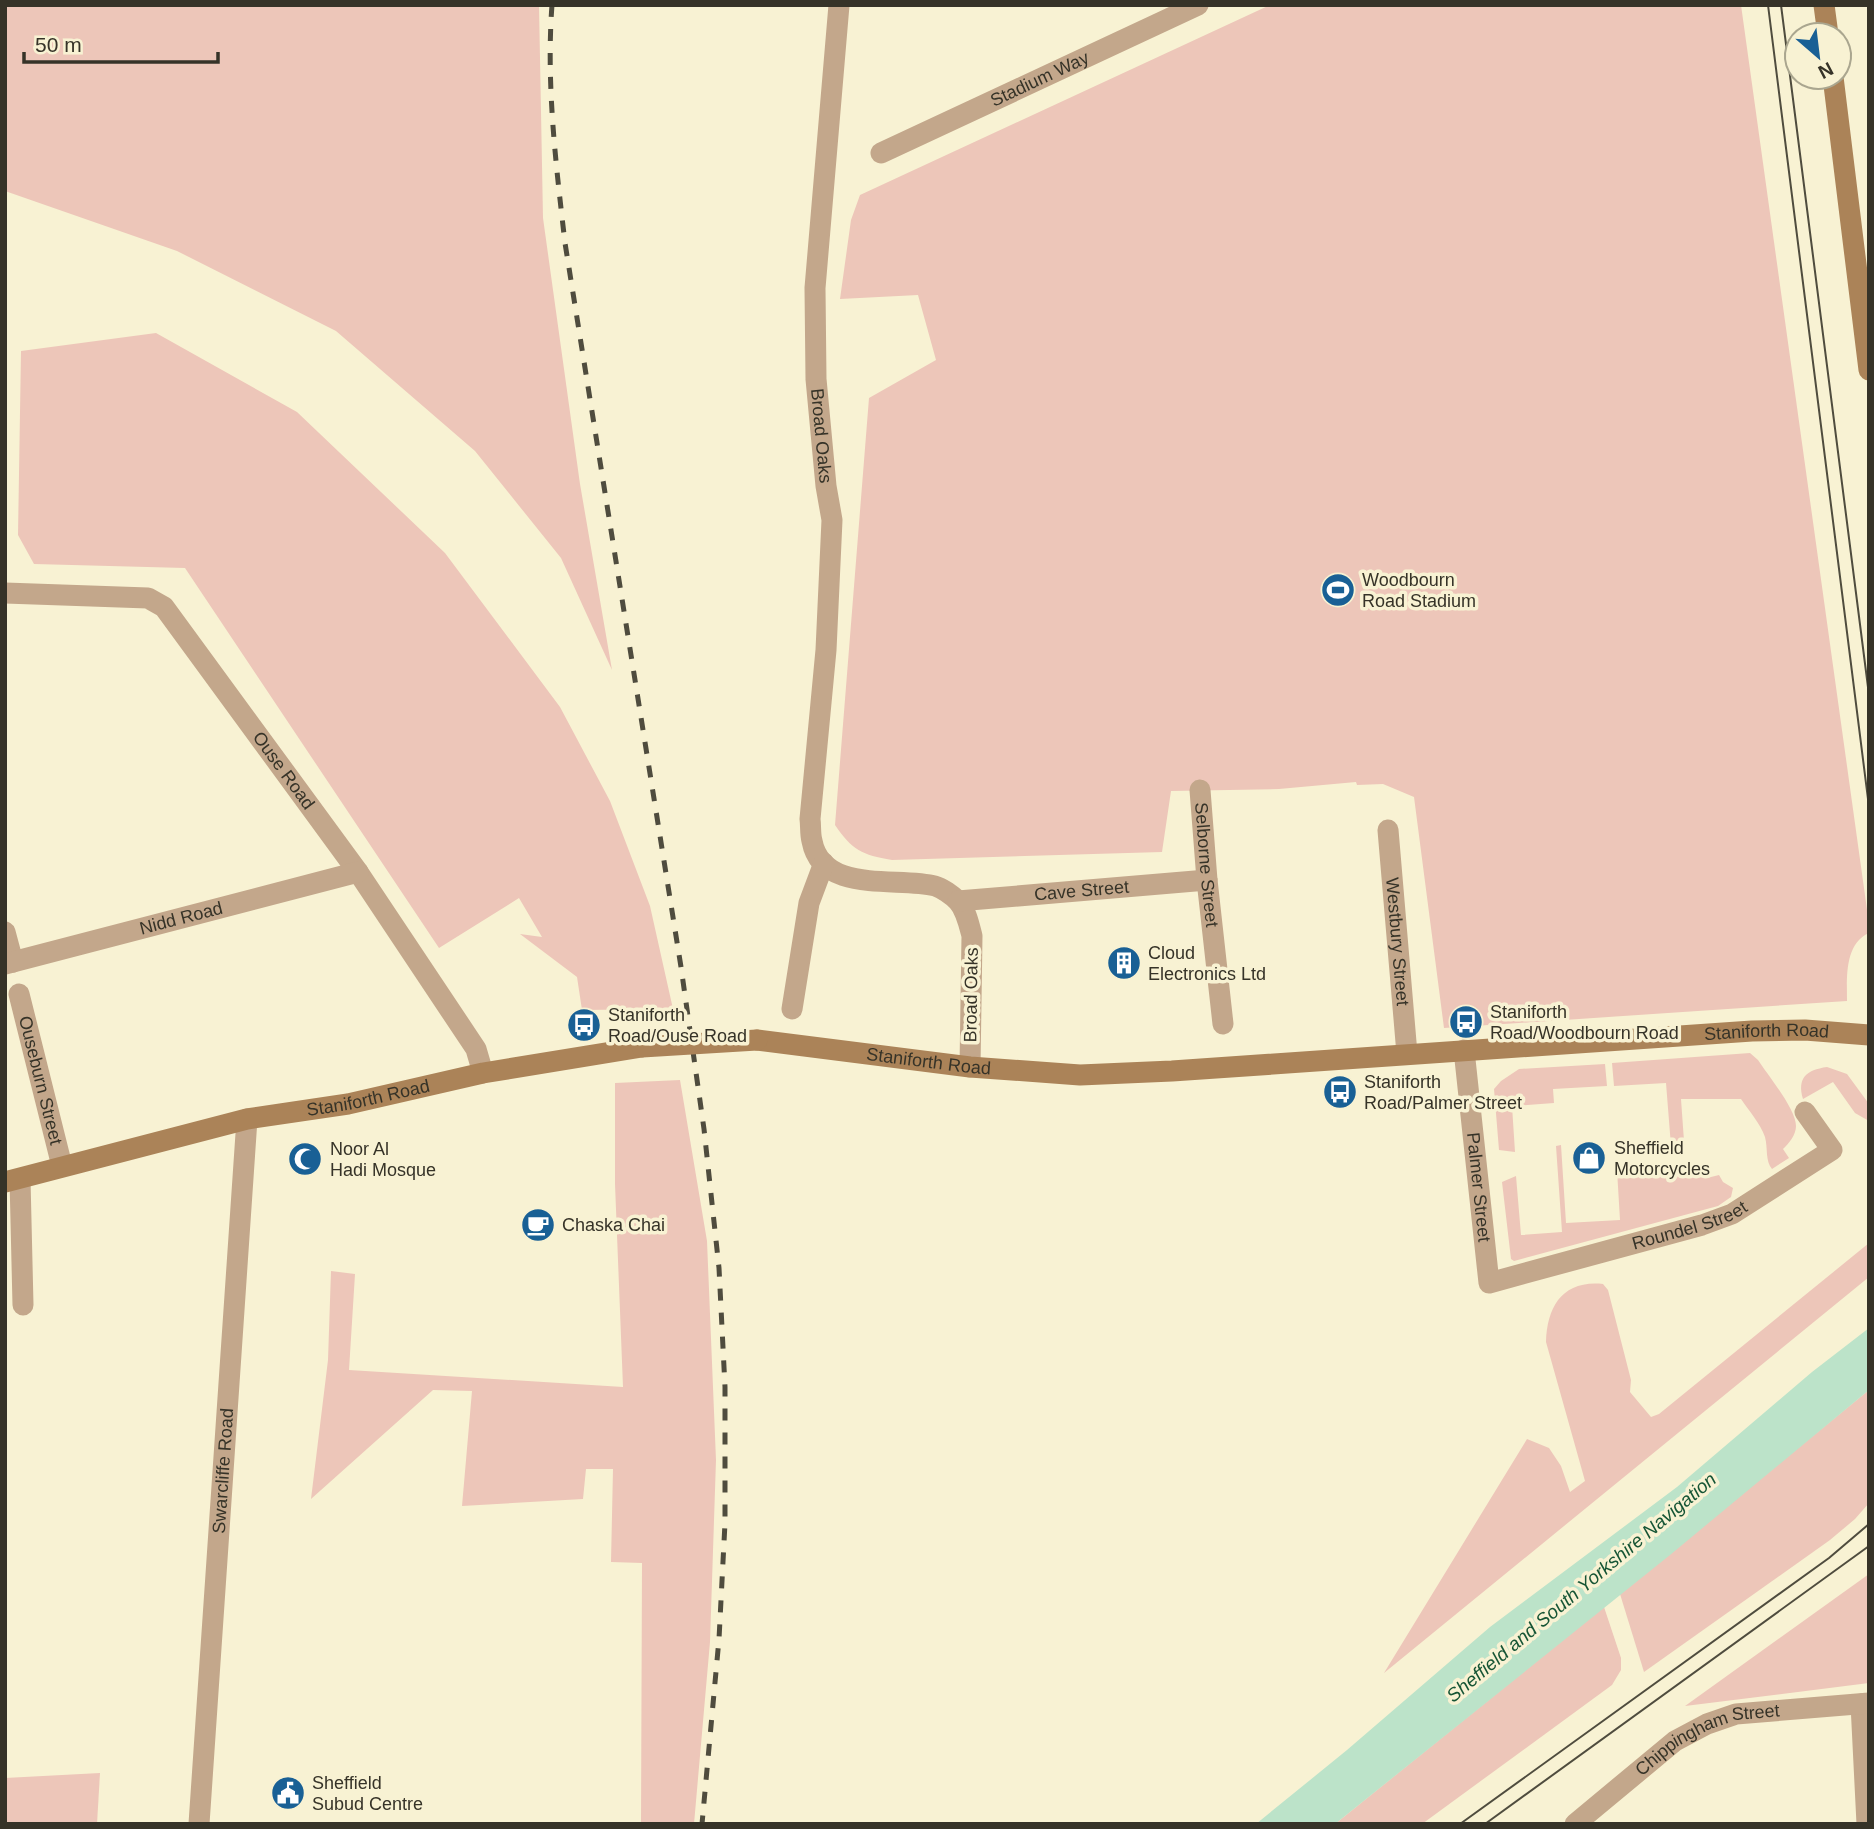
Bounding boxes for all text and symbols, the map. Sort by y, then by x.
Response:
scale bar [24,21,219,65]
north arrow [1783,21,1853,91]
text: 50 m [35,33,82,56]
street label: Stadium Way [987,47,1092,111]
text: N [1815,58,1837,83]
street label: Broad Oaks [807,387,836,484]
place label: Woodbourn Road Stadium [1362,570,1476,611]
sports icon: Woodbourn Road Stadium [1319,571,1357,609]
street label: Ouse Road [249,728,319,813]
street label: Selborne Street [1191,802,1222,928]
street label: Cave Street [1033,877,1130,905]
street label: Westbury Street [1382,877,1413,1007]
street label: Nidd Road [137,898,225,939]
place label: Cloud Electronics Ltd [1148,943,1266,984]
building icon: Cloud Electronics Ltd [1105,944,1143,982]
street label: Broad Oaks [960,947,982,1043]
place label: Staniforth Road/Woodbourn Road [1490,1002,1679,1043]
bus stop icon: Staniforth Road/Woodbourn Road [1447,1003,1485,1041]
place label: Staniforth Road/Ouse Road [608,1005,747,1046]
bus stop icon: Staniforth Road/Ouse Road [565,1006,603,1044]
street label: Ouseburn Street [15,1014,66,1147]
street label: Staniforth Road [1703,1020,1830,1044]
street label: Staniforth Road [865,1044,992,1078]
place label: Staniforth Road/Palmer Street [1364,1072,1522,1113]
bus stop icon: Staniforth Road/Palmer Street [1321,1073,1359,1111]
street label: Staniforth Road [305,1076,432,1120]
street label: Palmer Street [1463,1131,1495,1243]
place label: Sheffield Motorcycles [1614,1138,1710,1179]
place label: Noor Al Hadi Mosque [330,1139,436,1180]
shop icon: Sheffield Motorcycles [1570,1139,1608,1177]
mosque icon: Noor Al Hadi Mosque [286,1140,324,1178]
street label: Roundel Street [1630,1197,1751,1254]
cafe icon: Chaska Chai [519,1206,557,1244]
place label: Chaska Chai [562,1215,665,1235]
street label: Swarcliffe Road [209,1407,237,1534]
water label: Sheffield and South Yorkshire Navigation [1442,1468,1720,1706]
street label: Chippingham Street [1631,1700,1780,1780]
place label: Sheffield Subud Centre [312,1773,423,1814]
public building icon: Sheffield Subud Centre [269,1774,307,1812]

